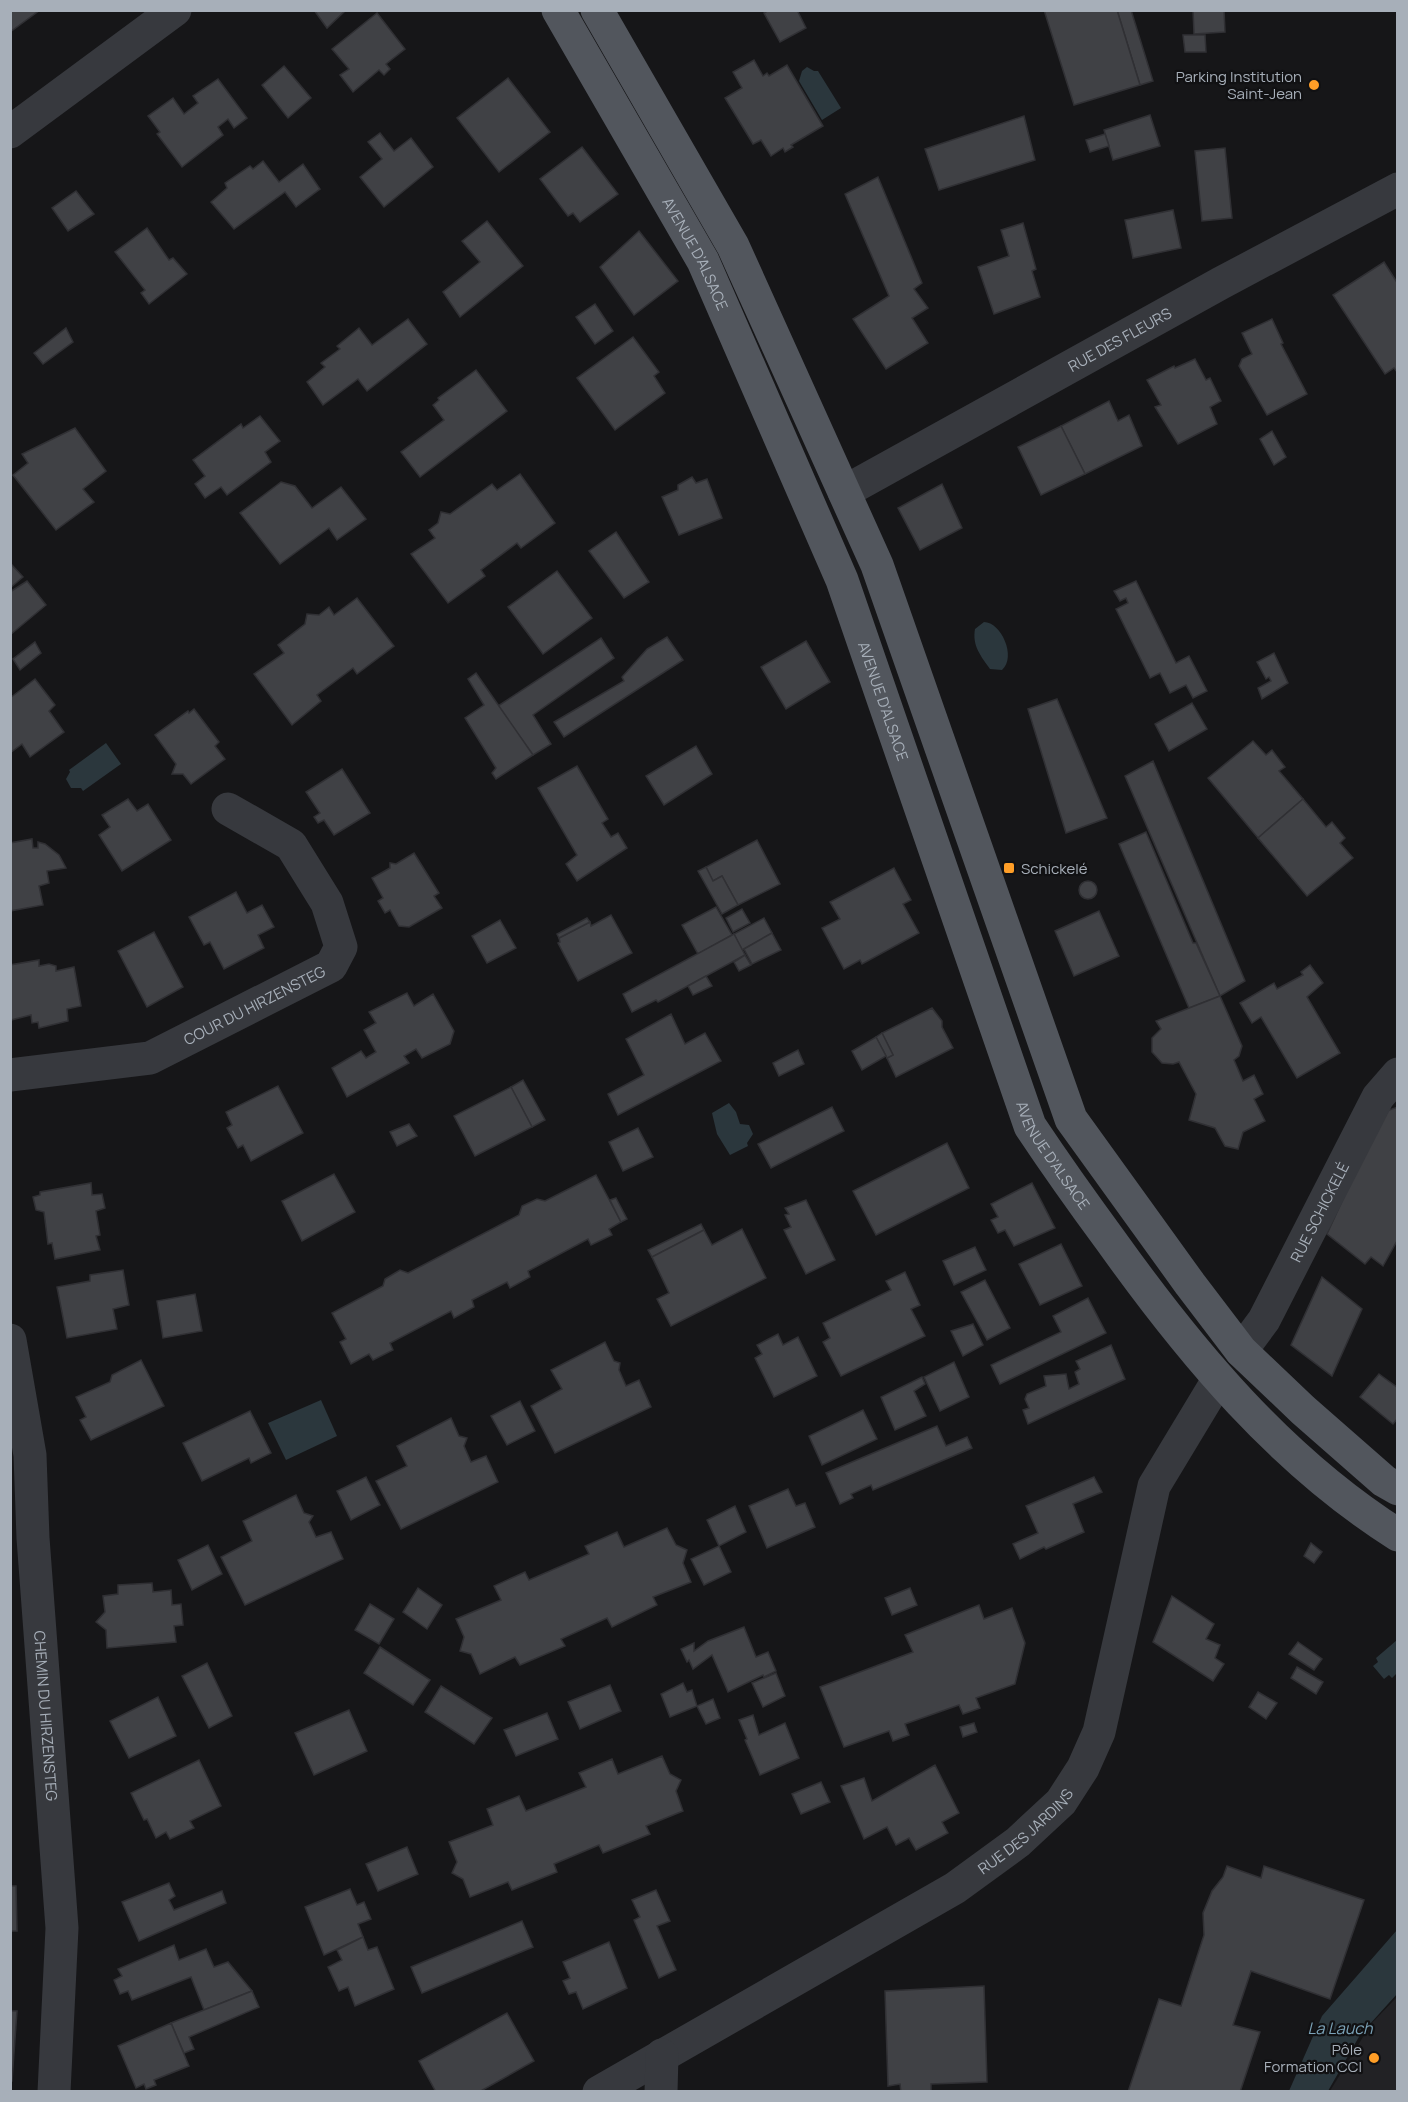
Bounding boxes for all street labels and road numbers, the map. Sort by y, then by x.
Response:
street label: AVENUE D'ALSACE [658,193,734,313]
street label: RUE DES FLEURS [1064,302,1175,376]
street label: AVENUE D'ALSACE [853,639,914,764]
street label: COUR DU HIRZENSTEG [180,960,329,1050]
street label: AVENUE D'ALSACE [1012,1098,1095,1214]
street label: RUE SCHICKELÉ [1285,1158,1354,1266]
street label: CHEMIN DU HIRZENSTEG [29,1630,63,1802]
street label: RUE DES JARDINS [973,1784,1078,1879]

